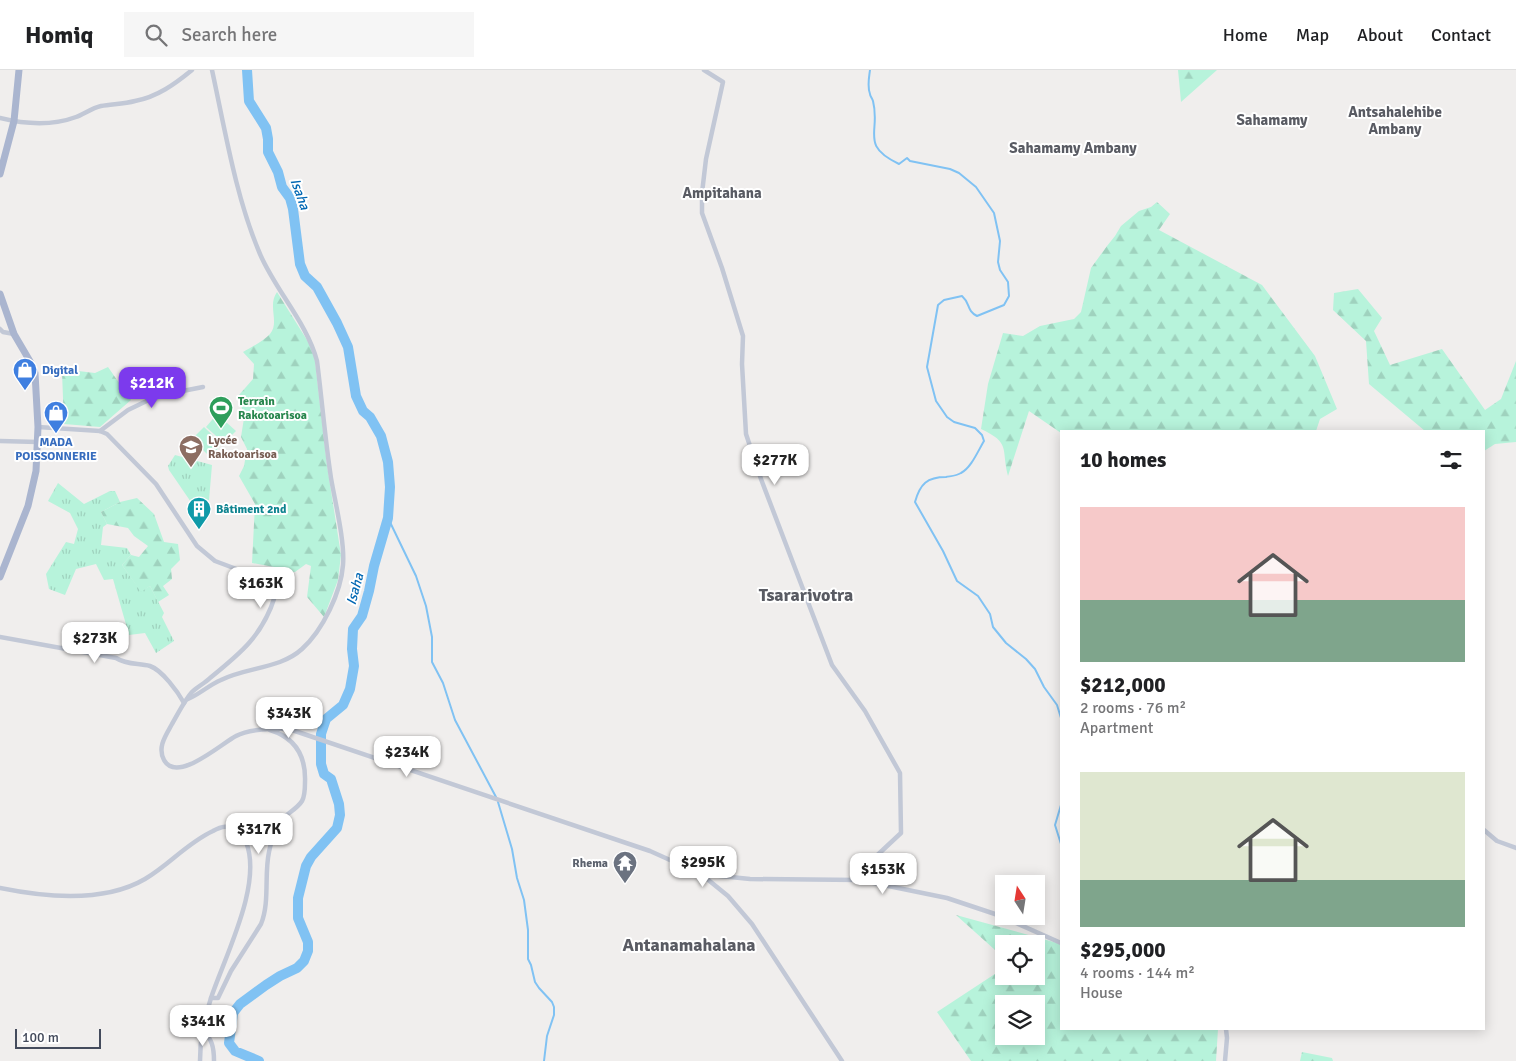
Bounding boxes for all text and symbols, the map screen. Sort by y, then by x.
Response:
search box [124,12,474,57]
text: Homiq [25,20,94,50]
icon: search [142,21,170,49]
text: Search here [182,23,277,47]
text: Home [1223,24,1268,46]
text: Map [1296,24,1329,46]
text: About [1357,24,1403,46]
text: Contact [1431,24,1491,46]
district label: Antsahalehibe Ambany [1348,103,1442,138]
district label: Sahamamy [1236,111,1308,129]
district label: Sahamamy Ambany [1009,139,1137,157]
water label: Isaha [287,176,314,213]
district label: Ampitahana [682,184,762,202]
shop icon: Digital [12,357,38,391]
place label: Digital [42,363,78,378]
pin: $212K [117,366,187,409]
text: $212K [130,373,174,393]
place label: Terrain Rakotoarisoa [238,394,307,423]
sports icon: Terrain Rakotoarisoa [208,395,234,429]
shop icon: MADA POISSONNERIE [43,400,69,434]
place label: Lycée Rakotoarisoa [208,433,277,462]
school or university icon: Lycée Rakotoarisoa [178,434,204,468]
place label: MADA POISSONNERIE [15,435,97,464]
pin: $277K [740,444,810,486]
icon: filters [1437,446,1465,474]
text: 10 homes [1080,447,1166,473]
text: $277K [753,450,797,470]
building icon: Bâtiment 2nd [186,496,212,530]
place label: Bâtiment 2nd [216,502,287,517]
icon: home [1228,540,1318,630]
pin: $163K [226,566,296,609]
water label: Isaha [343,570,368,607]
text: $163K [239,573,283,593]
district label: Tsararivotra [759,584,853,606]
pin: $273K [60,622,130,664]
text: $273K [73,628,117,648]
text: $212,000 [1080,672,1166,698]
pin: $343K [254,696,324,739]
text: 2 rooms · 76 m² [1080,698,1186,718]
text: $343K [267,703,311,723]
text: Apartment [1080,718,1153,738]
pin: $234K [372,736,442,778]
text: $234K [385,742,429,762]
icon: home [1228,805,1318,895]
pin: $317K [224,812,294,855]
text: $317K [237,819,281,839]
pin: $295K [668,846,738,888]
temple icon: Rhema [612,850,638,884]
text: $295K [681,852,725,872]
pin: $153K [848,852,918,895]
place label: Rhema [572,856,608,871]
text: $153K [861,859,905,879]
north arrow [995,875,1045,925]
map controls [995,875,1045,1045]
district label: Antanamahalana [622,934,756,956]
button: locate [995,935,1045,985]
text: $295,000 [1080,937,1166,963]
text: 4 rooms · 144 m² [1080,963,1195,983]
text: House [1080,983,1123,1003]
button: layers [995,995,1045,1045]
pin: $341K [168,1004,238,1047]
text: $341K [181,1011,225,1031]
scale bar [15,1026,101,1049]
text: 100 m [22,1029,59,1046]

